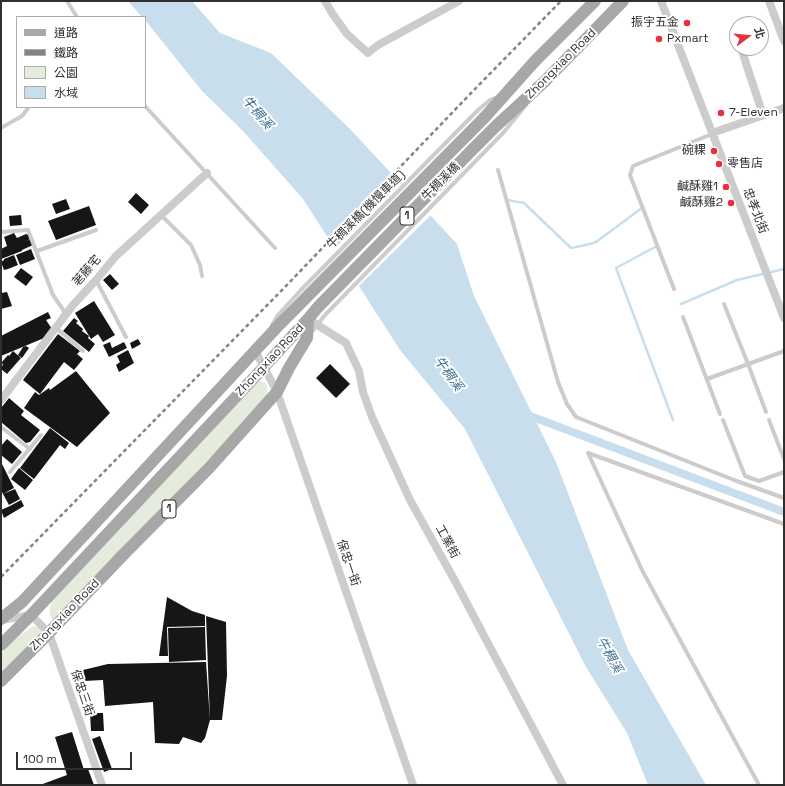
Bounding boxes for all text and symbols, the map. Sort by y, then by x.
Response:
legend [16,16,146,108]
place label: 振宇五金 [631,16,679,30]
north arrow [729,16,769,56]
marker: 振宇五金 [682,18,692,28]
text: 道路 [54,25,78,41]
street label: Zhongxiao Road [523,26,599,102]
text: 北 [751,26,768,40]
place label: Pxmart [667,32,709,46]
marker: Pxmart [654,34,664,44]
text: 鐵路 [54,45,78,61]
text: 公園 [54,65,78,81]
text: 水域 [54,85,78,101]
water label: 牛稠溪 [238,93,276,133]
place label: 7-Eleven [729,106,778,120]
marker: 7-Eleven [716,108,726,118]
place label: 碗粿 [682,144,706,158]
marker: 碗粿 [709,146,719,156]
place label: 零售店 [727,157,763,171]
marker: 零售店 [714,159,724,169]
street label: 牛稠溪橋 [419,160,463,204]
street label: 牛稠溪橋(機慢車道) [324,168,408,252]
place label: 鹹酥雞1 [677,180,718,194]
marker: 鹹酥雞1 [721,182,731,192]
street label: 忠孝北街 [740,186,770,236]
place label: 鹹酥雞2 [680,196,723,210]
marker: 鹹酥雞2 [726,198,736,208]
road number: 1 [400,207,414,225]
street label: 荖藤宅 [70,253,104,289]
street label: Zhongxiao Road [233,321,307,399]
water label: 牛稠溪 [430,354,466,394]
road number: 1 [162,500,176,518]
street label: 工業街 [432,523,462,561]
street label: 保忠一街 [333,538,363,588]
street label: Zhongxiao Road [27,576,103,654]
water label: 牛稠溪 [593,634,625,676]
street label: 保忠三街 [67,668,97,718]
scale bar [18,744,134,770]
text: 100 m [23,751,57,767]

